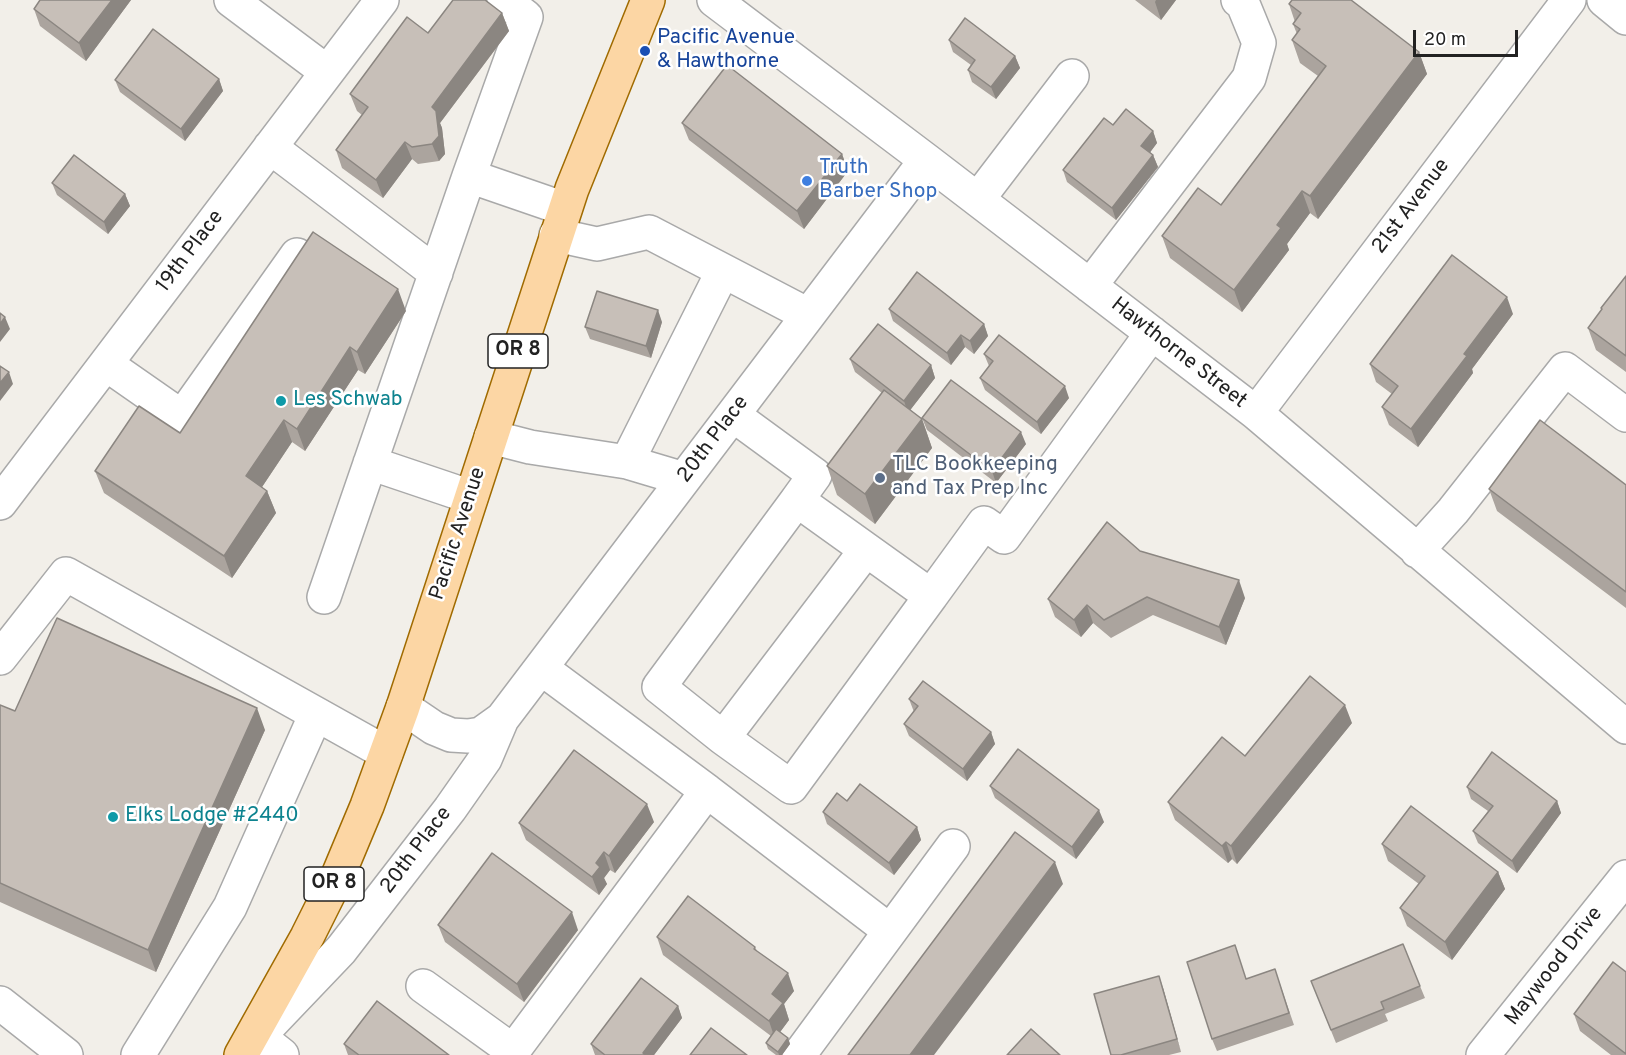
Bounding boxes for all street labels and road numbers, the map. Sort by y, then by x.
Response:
street label: 21st Avenue [1368,154,1456,260]
street label: 19th Place [152,206,230,298]
street label: Hawthorne Street [1105,293,1251,415]
road number: OR 8 [488,334,548,368]
street label: 20th Place [673,391,755,489]
street label: Pacific Avenue [426,464,492,604]
street label: 20th Place [376,802,458,900]
road number: OR 8 [304,867,364,901]
street label: Maywood Drive [1501,903,1609,1031]

